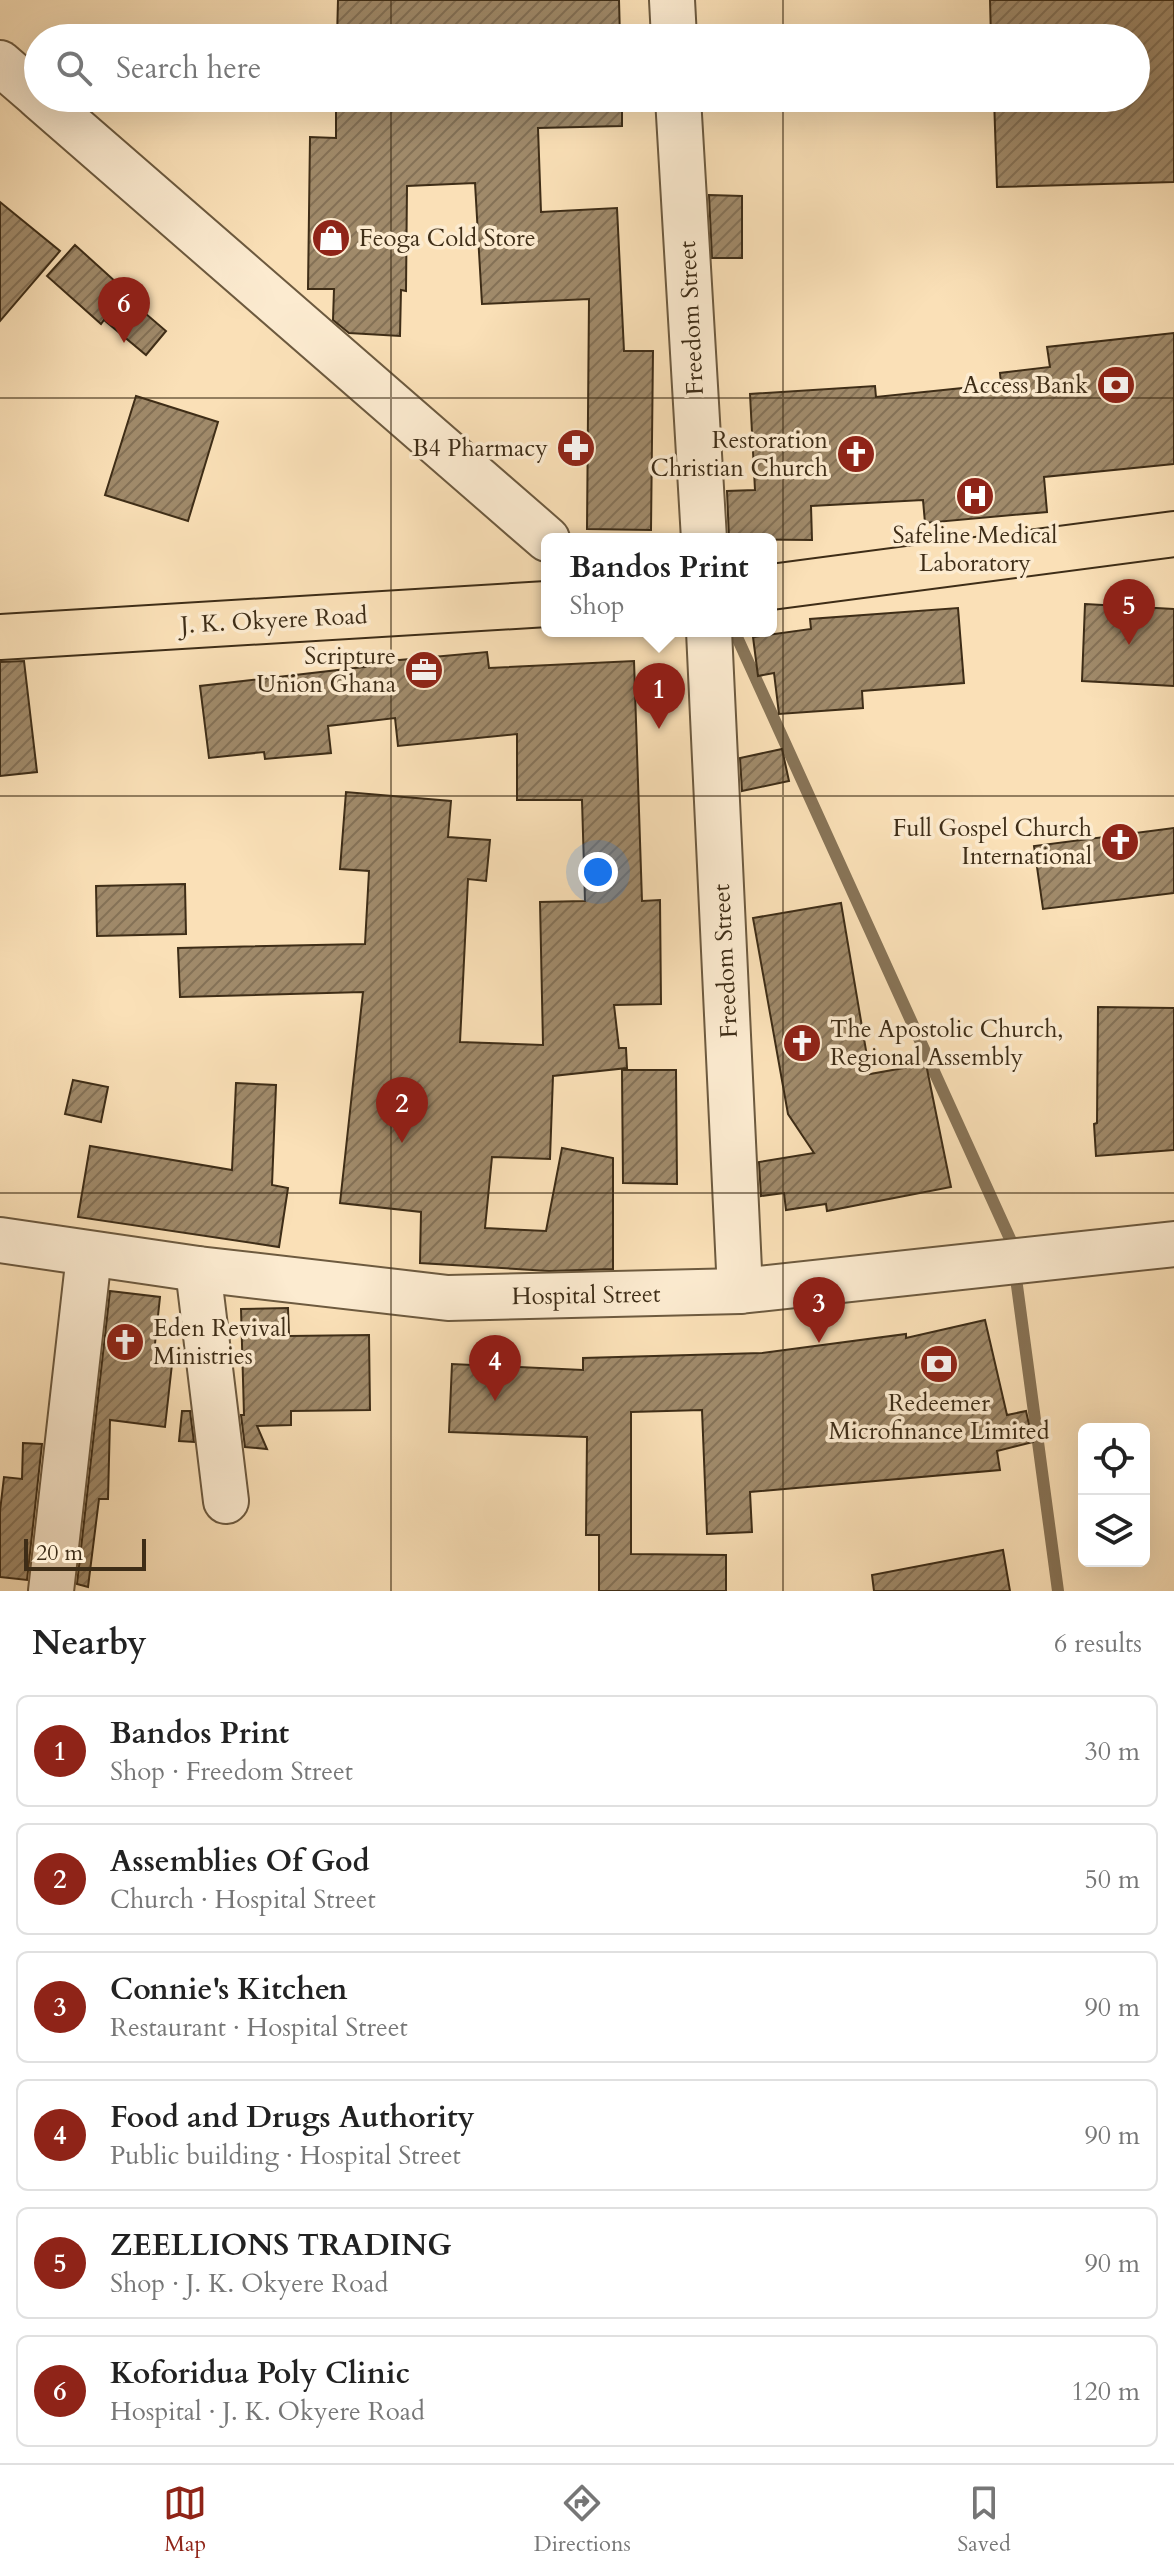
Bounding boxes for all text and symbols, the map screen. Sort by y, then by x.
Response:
search box [24,24,1150,112]
icon: search [52,46,96,90]
text: Search here [116,48,261,89]
shop icon: Feoga Cold Store [310,217,352,259]
place label: Feoga Cold Store [359,222,536,255]
street label: Freedom Street [671,240,712,396]
pin: 6 [98,277,150,343]
bank icon: Access Bank [1095,364,1137,406]
place label: Access Bank [962,369,1088,402]
place label: Restoration Christian Church [651,424,828,485]
pharmacy icon: B4 Pharmacy [555,427,597,469]
place label: B4 Pharmacy [412,432,548,465]
church icon: Restoration Christian Church [835,433,877,475]
hospital icon: Safeline Medical Laboratory [954,475,996,517]
place label: Safeline Medical Laboratory [893,519,1057,580]
popup [541,533,777,637]
text: Bandos Print [569,547,749,588]
pin: 5 [1103,579,1155,645]
text: Shop [569,588,625,623]
street label: J. K. Okyere Road [177,599,369,642]
place label: Scripture Union Ghana [256,640,397,701]
office icon: Scripture Union Ghana [403,649,445,691]
pin: 1 [633,663,685,729]
place label: Full Gospel Church International [893,812,1092,873]
church icon: Full Gospel Church International [1099,821,1141,863]
your location [578,852,618,892]
street label: Freedom Street [705,883,746,1039]
place label: The Apostolic Church, Regional Assembly [830,1013,1063,1074]
church icon: The Apostolic Church, Regional Assembly [781,1022,823,1064]
pin: 2 [376,1077,428,1143]
pin: 3 [793,1277,845,1343]
street label: Hospital Street [511,1278,661,1313]
place label: Eden Revival Ministries [153,1312,287,1373]
church icon: Eden Revival Ministries [104,1321,146,1363]
pin: 4 [469,1335,521,1401]
bank icon: Redeemer Microfinance Limited [918,1343,960,1385]
place label: Redeemer Microfinance Limited [828,1387,1050,1448]
map controls [1078,1423,1150,1567]
button: locate [1078,1423,1150,1495]
button: layers [1078,1495,1150,1567]
scale bar [24,1535,146,1571]
text: 20 m [36,1538,83,1568]
text: Nearby [32,1620,147,1666]
text: 6 results [1054,1626,1142,1661]
text: Bandos Print [110,1713,289,1754]
text: 1 [53,1734,67,1769]
text: 30 m [1084,1734,1140,1769]
text: Shop · Freedom Street [110,1754,353,1789]
text: Assemblies Of God [110,1841,370,1882]
text: 2 [53,1862,67,1897]
text: 50 m [1084,1862,1140,1897]
text: Church · Hospital Street [110,1882,376,1917]
text: Connie's Kitchen [110,1969,347,2010]
text: 3 [53,1990,67,2025]
text: 90 m [1084,1990,1140,2025]
text: Restaurant · Hospital Street [110,2010,408,2045]
text: Food and Drugs Authority [110,2097,475,2138]
text: 4 [53,2118,67,2153]
text: 90 m [1084,2118,1140,2153]
text: Public building · Hospital Street [110,2138,461,2173]
text: ZEELLIONS TRADING [110,2225,452,2266]
text: 5 [53,2246,67,2281]
text: 90 m [1084,2246,1140,2281]
text: Shop · J. K. Okyere Road [110,2266,388,2301]
text: Koforidua Poly Clinic [110,2353,410,2394]
text: 6 [53,2374,67,2409]
text: 120 m [1071,2374,1140,2409]
text: Hospital · J. K. Okyere Road [110,2394,425,2429]
tab: Map [163,2481,207,2559]
tab: Directions [534,2481,631,2559]
tab: Saved [957,2481,1011,2559]

